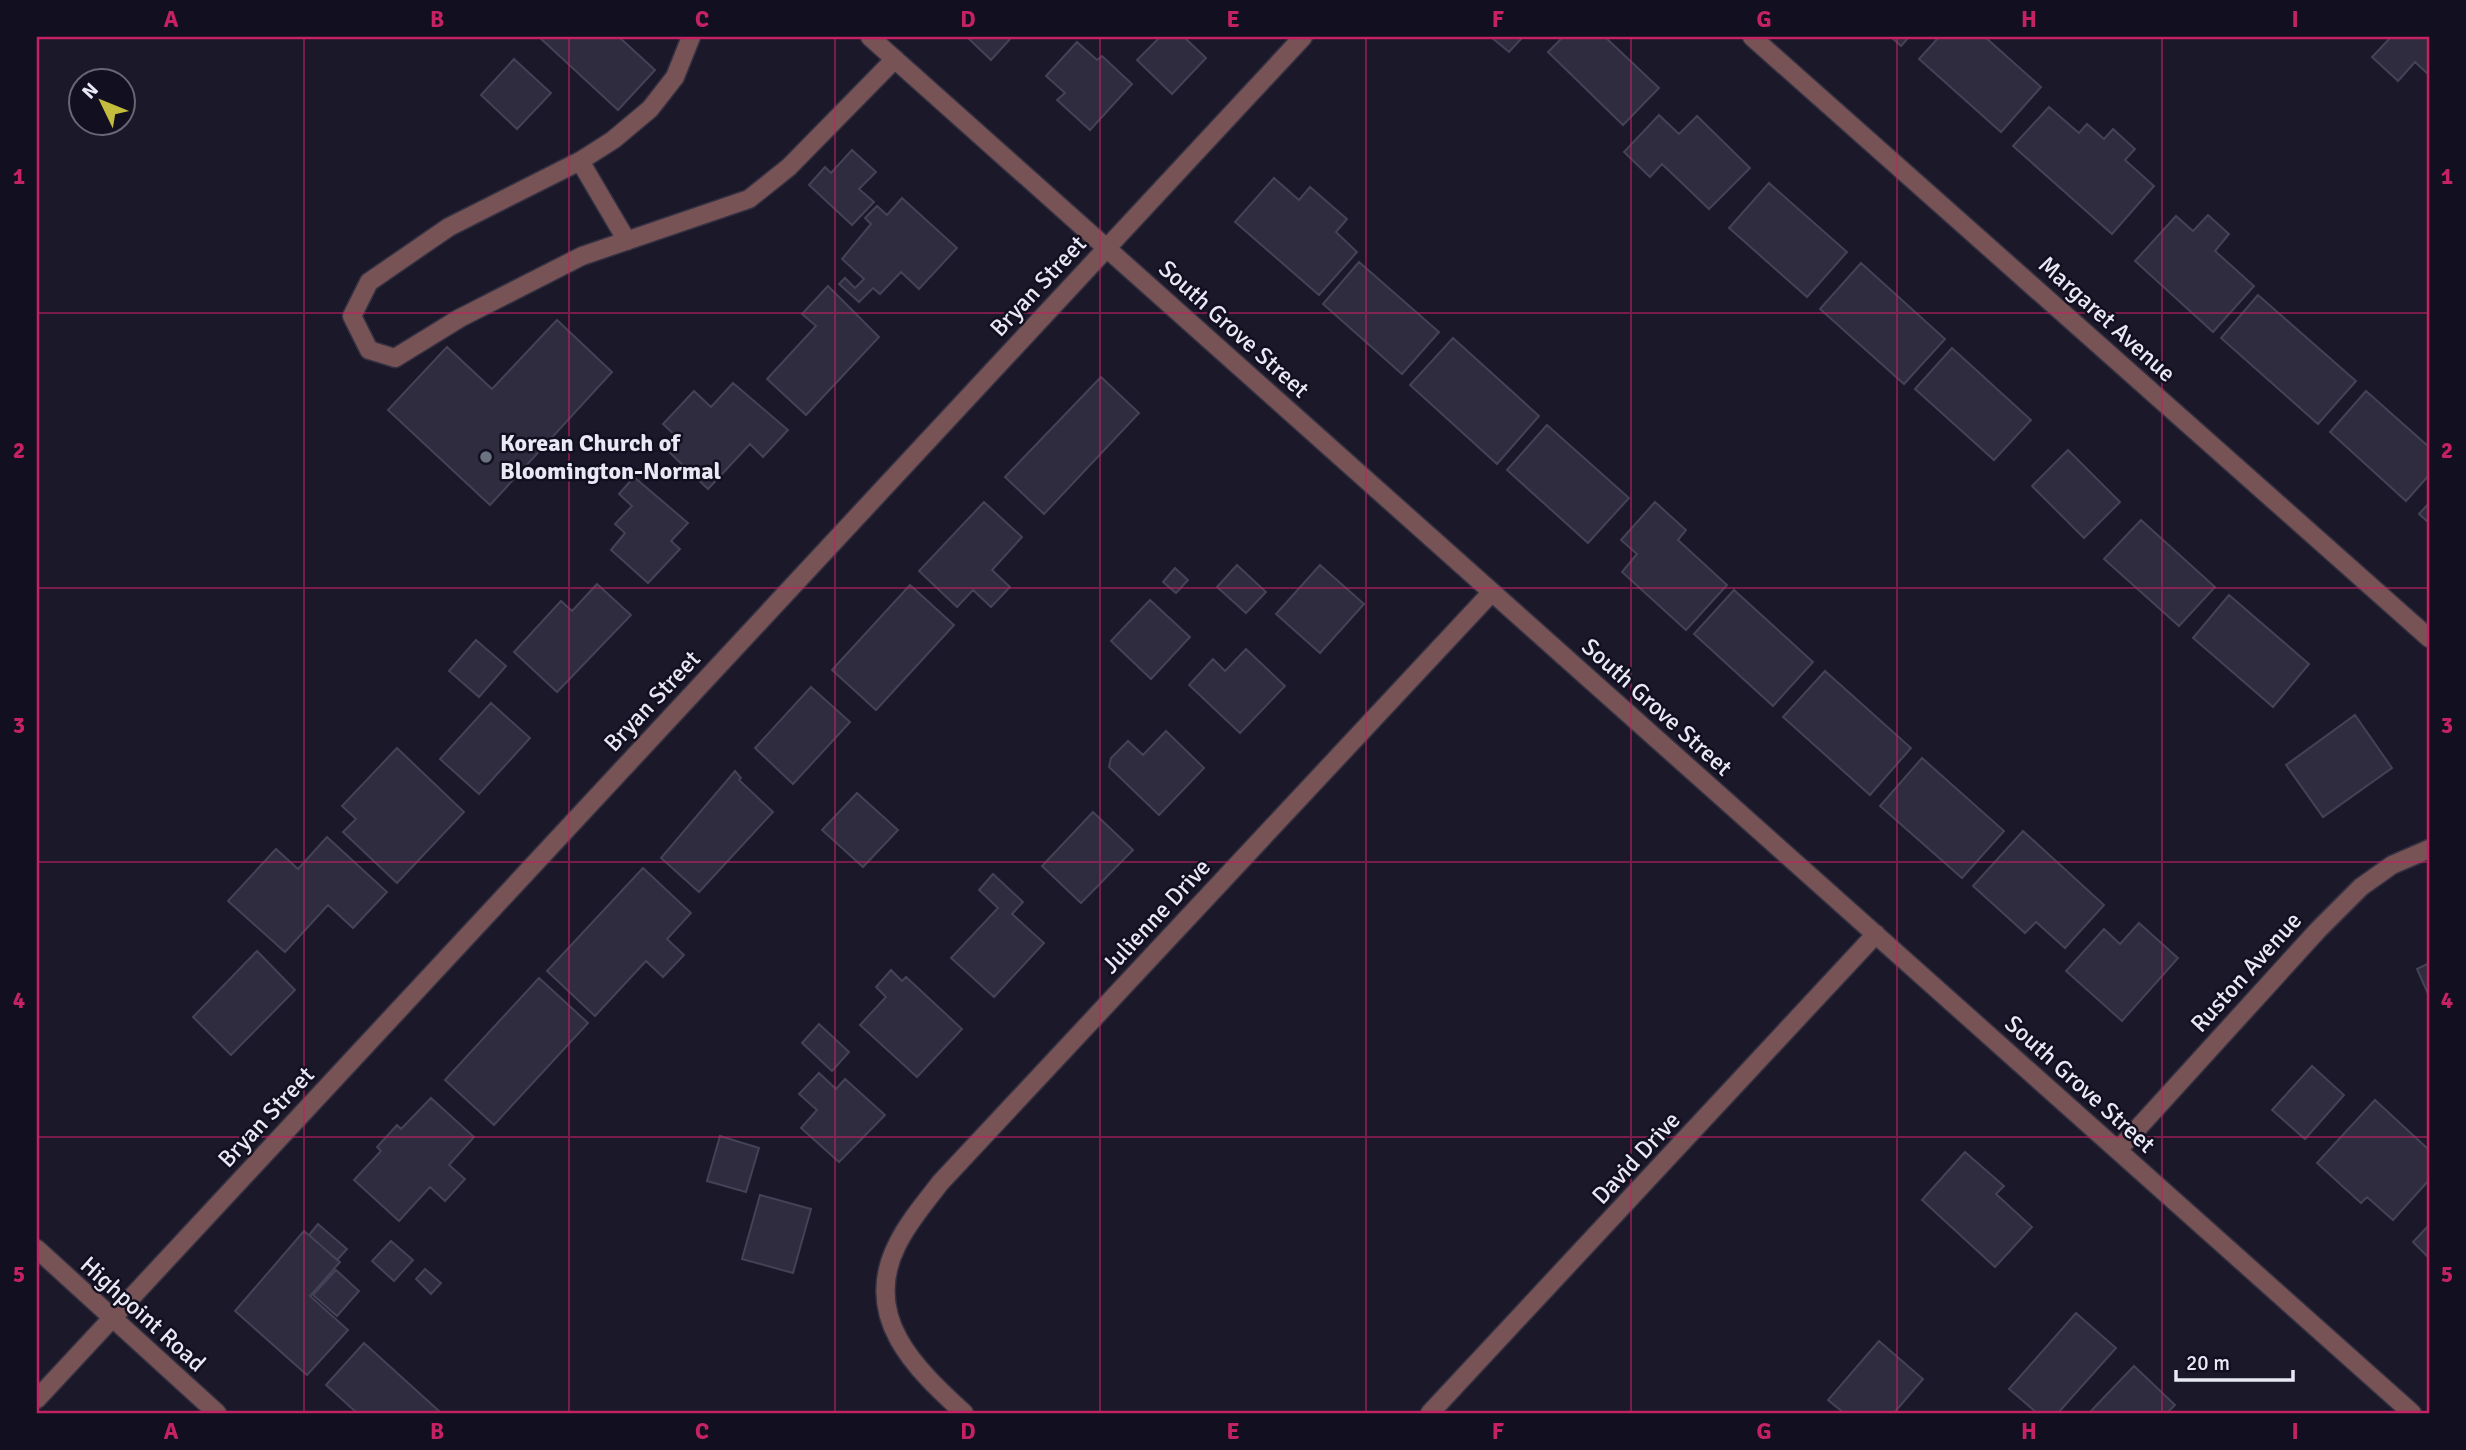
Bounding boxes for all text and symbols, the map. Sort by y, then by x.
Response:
text: A [164,5,179,34]
text: B [430,5,444,34]
text: C [695,5,709,34]
text: D [960,5,976,34]
text: E [1226,5,1240,34]
text: F [1492,5,1504,34]
text: G [1756,5,1772,34]
text: H [2021,5,2037,34]
text: I [2291,5,2299,34]
north arrow [66,66,136,136]
text: N [77,78,104,104]
text: 1 [13,162,25,191]
text: 1 [2441,162,2453,191]
street label: Bryan Street [984,229,1092,343]
street label: Margaret Avenue [2032,250,2182,388]
street label: South Grove Street [1153,254,1315,404]
place label: Korean Church of Bloomington-Normal [500,428,722,486]
text: 2 [13,436,25,465]
text: 2 [2441,436,2453,465]
marker: Korean Church of Bloomington-Normal [478,449,494,465]
street label: South Grove Street [1576,632,1738,782]
street label: Bryan Street [598,644,706,758]
text: 3 [13,711,25,740]
text: 3 [2441,711,2453,740]
street label: Julienne Drive [1095,852,1217,980]
street label: Ruston Avenue [2184,906,2308,1038]
text: 4 [13,986,25,1015]
text: 4 [2441,986,2453,1015]
street label: South Grove Street [1999,1009,2161,1159]
street label: Bryan Street [212,1060,320,1174]
street label: David Drive [1585,1105,1687,1211]
street label: Highpoint Road [74,1250,212,1378]
text: 5 [13,1260,25,1289]
text: 5 [2441,1260,2453,1289]
scale bar [2176,1338,2293,1382]
text: 20 m [2186,1350,2230,1376]
text: A [164,1417,179,1446]
text: B [430,1417,444,1446]
text: C [695,1417,709,1446]
text: D [960,1417,976,1446]
text: E [1226,1417,1240,1446]
text: F [1492,1417,1504,1446]
text: G [1756,1417,1772,1446]
text: H [2021,1417,2037,1446]
text: I [2291,1417,2299,1446]

